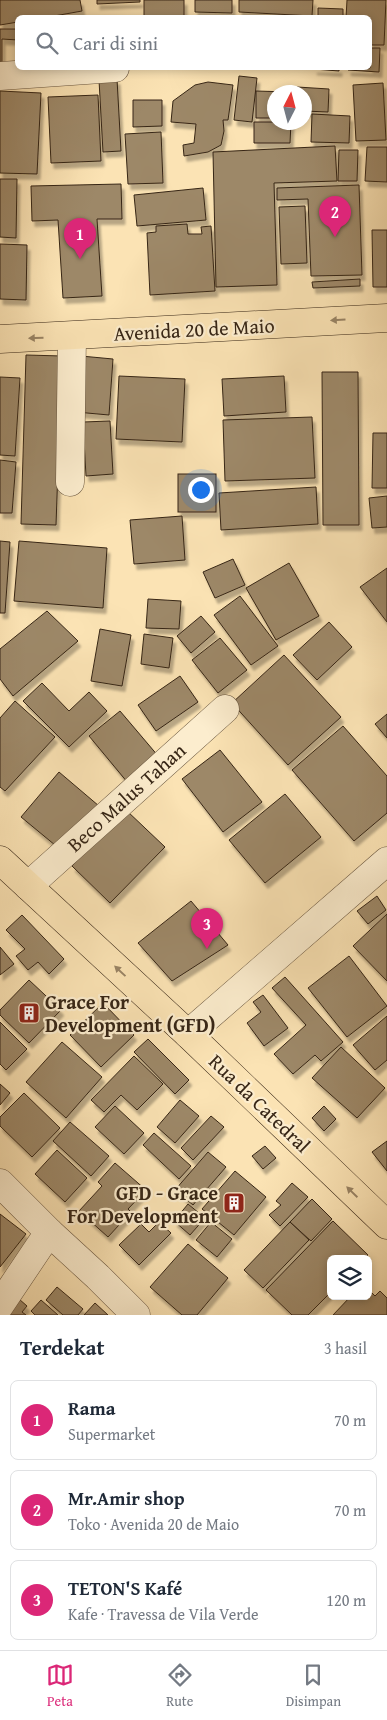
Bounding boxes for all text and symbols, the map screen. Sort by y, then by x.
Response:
search box [15,15,372,70]
icon: search [33,29,61,57]
text: Cari di sini [73,29,158,57]
north arrow [267,85,312,130]
pin: 2 [319,196,351,237]
pin: 1 [64,218,96,259]
street label: Avenida 20 de Maio [113,310,275,348]
one-way arrow [330,317,346,325]
one-way arrow [28,334,44,342]
your location [188,477,214,503]
street label: Beco Malus Tahan [60,736,192,858]
pin: 3 [191,908,223,949]
one-way arrow [114,965,126,977]
place label: Grace For Development (GFD) [45,987,215,1039]
building icon: Grace For Development (GFD) [17,1001,41,1025]
street label: Rua da Catedral [203,1047,318,1159]
place label: GFD - Grace For Development [67,1178,218,1230]
one-way arrow [346,1186,358,1198]
building icon: GFD - Grace For Development [222,1191,246,1215]
map controls [327,1255,372,1300]
button: layers [327,1255,372,1300]
text: Terdekat [20,1332,104,1363]
text: 3 hasil [324,1336,367,1360]
text: Rama [68,1394,116,1422]
text: 1 [33,1408,41,1432]
text: 70 m [334,1408,366,1432]
text: Supermarket [68,1422,155,1446]
text: Mr.Amir shop [68,1484,185,1512]
text: 2 [33,1498,41,1522]
text: 70 m [334,1498,366,1522]
text: Toko · Avenida 20 de Maio [68,1512,239,1536]
text: TETON'S Kafé [68,1574,182,1602]
text: 3 [33,1588,41,1612]
text: 120 m [326,1588,366,1612]
text: Kafe · Travessa de Vila Verde [68,1602,259,1626]
tab: Peta [46,1661,74,1711]
tab: Rute [166,1661,194,1711]
tab: Disimpan [286,1661,341,1711]

